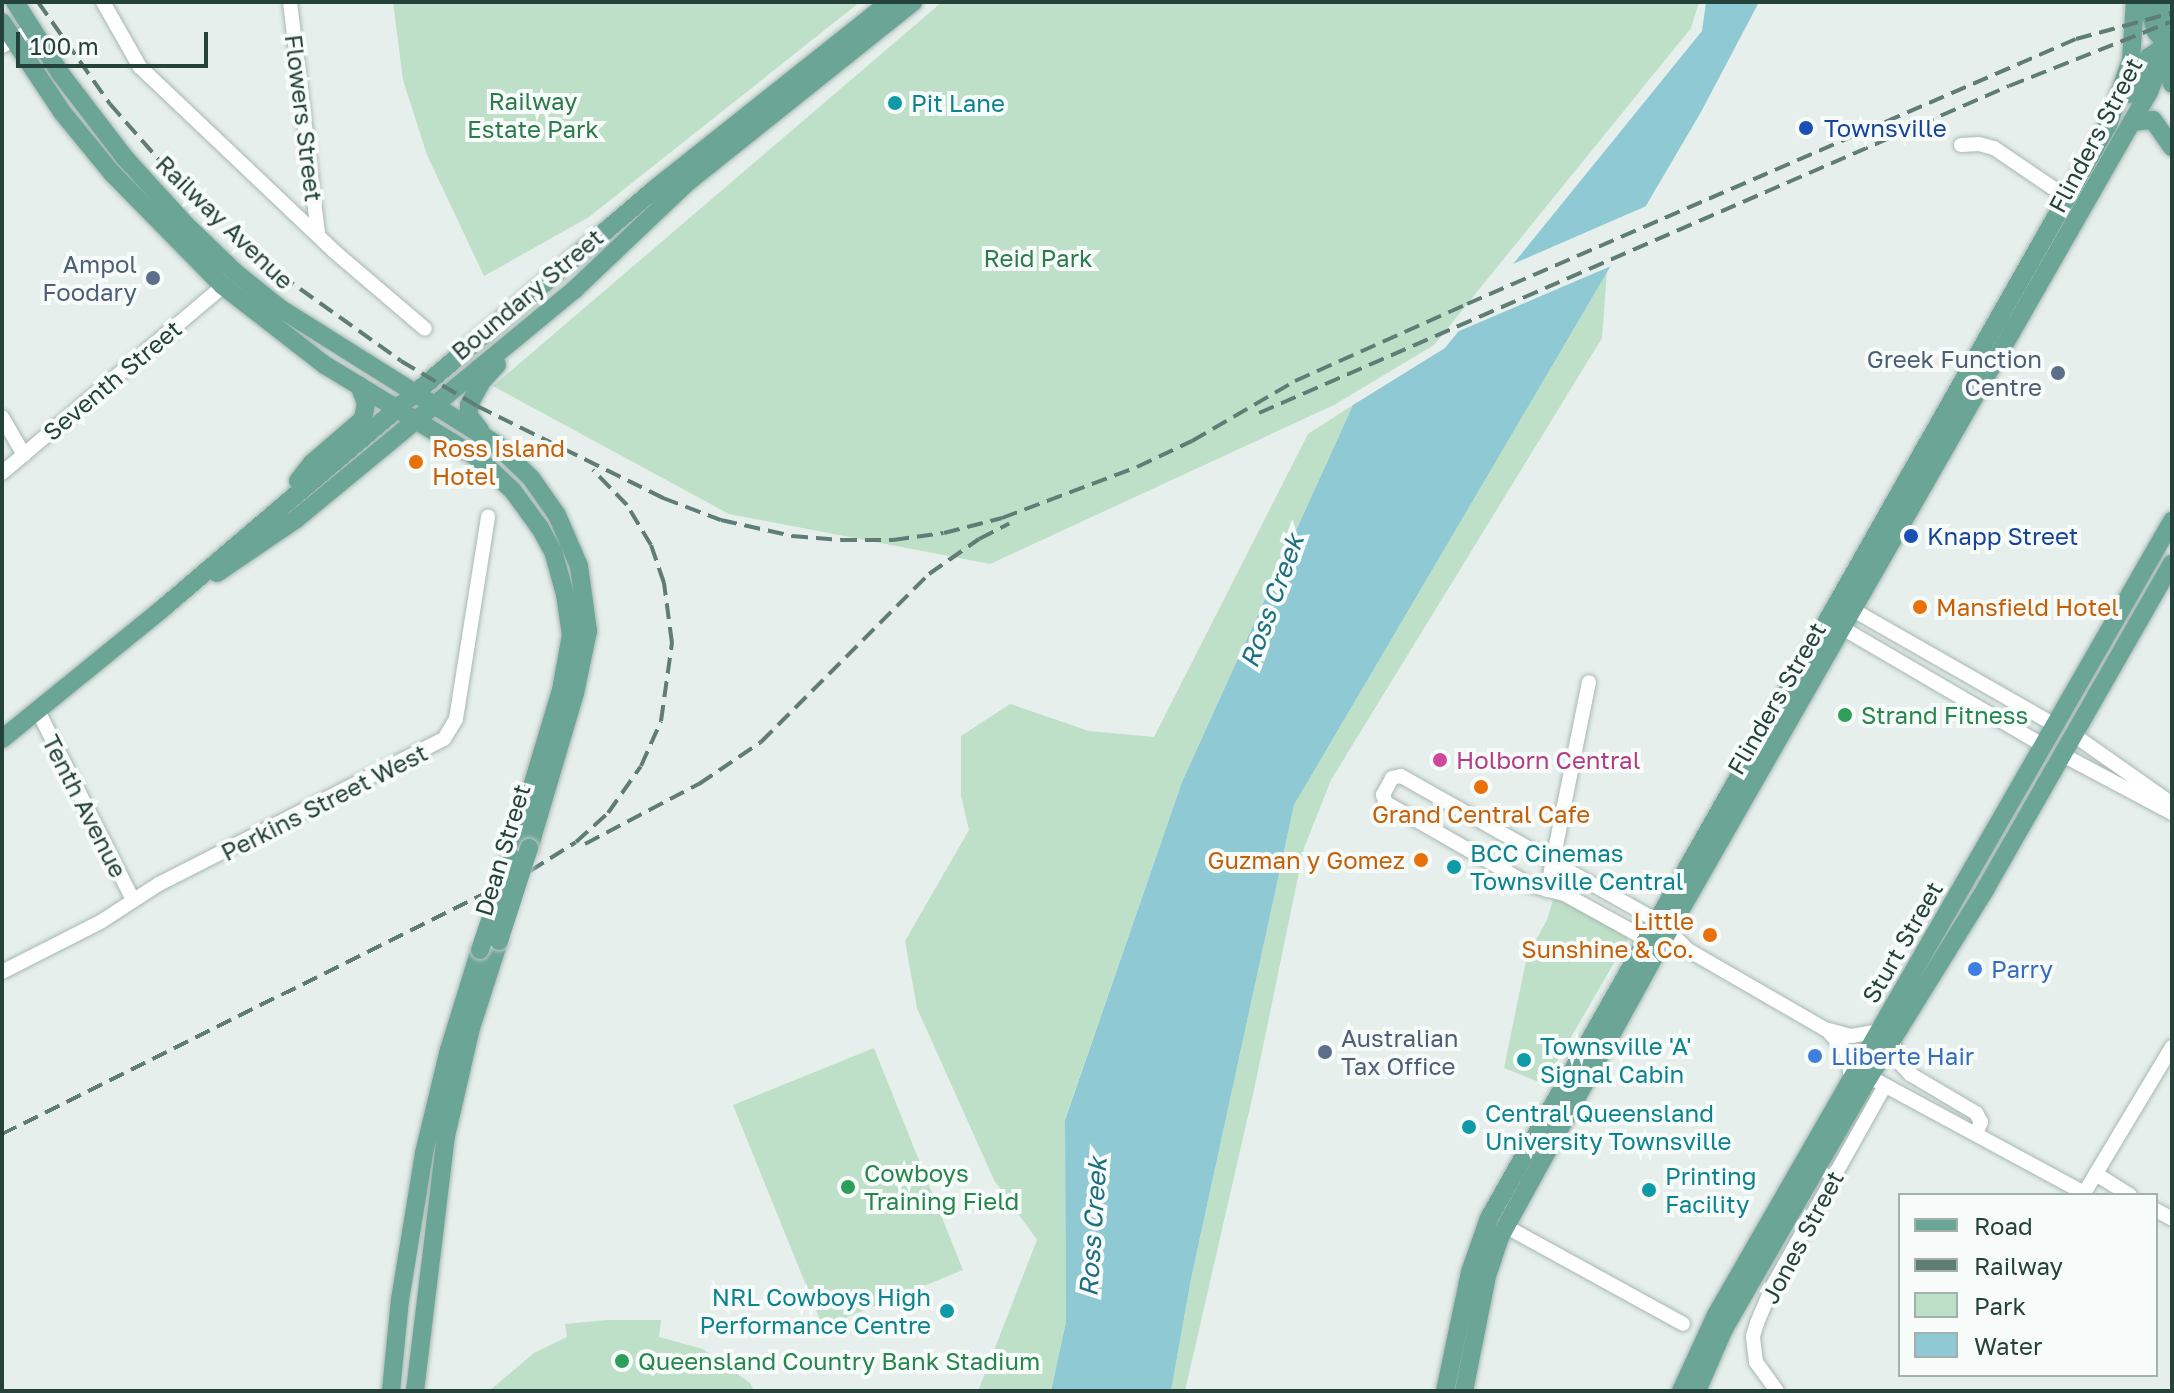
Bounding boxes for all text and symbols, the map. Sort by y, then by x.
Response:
scale bar [20,16,212,66]
text: 100 m [30,31,99,60]
street label: Flowers Street [279,33,329,203]
street label: Flinders Street [2042,53,2148,217]
park label: Railway Estate Park [467,87,599,143]
place label: Pit Lane [911,89,1005,117]
marker: Pit Lane [886,94,904,112]
place label: Townsville [1824,114,1947,142]
marker: Townsville [1795,117,1817,139]
street label: Railway Avenue [150,149,300,295]
street label: Boundary Street [445,222,609,366]
park label: Reid Park [983,244,1093,272]
place label: Ampol Foodary [42,250,137,306]
marker: Ampol Foodary [144,269,162,287]
street label: Seventh Street [37,314,187,446]
place label: Greek Function Centre [1867,345,2042,401]
marker: Greek Function Centre [2049,364,2067,382]
place label: Ross Island Hotel [432,434,565,490]
marker: Ross Island Hotel [407,453,425,471]
place label: Knapp Street [1927,522,2078,550]
marker: Knapp Street [1902,527,1920,545]
water label: Ross Creek [1233,530,1311,672]
place label: Mansfield Hotel [1936,593,2119,621]
marker: Mansfield Hotel [1911,598,1929,616]
street label: Flinders Street [1721,617,1831,779]
place label: Strand Fitness [1861,701,2028,729]
marker: Strand Fitness [1836,706,1854,724]
street label: Tenth Avenue [37,730,133,882]
street label: Perkins Street West [216,738,432,866]
place label: Holborn Central [1456,746,1640,774]
marker: Holborn Central [1431,751,1449,769]
marker: Grand Central Cafe [1472,778,1490,796]
street label: Dean Street [468,781,536,919]
place label: Grand Central Cafe [1372,800,1590,828]
place label: BCC Cinemas Townsville Central [1470,839,1683,895]
place label: Guzman y Gomez [1208,846,1405,874]
marker: Guzman y Gomez [1412,851,1430,869]
marker: BCC Cinemas Townsville Central [1445,858,1463,876]
street label: Sturt Street [1856,876,1948,1008]
place label: Little Sunshine & Co. [1521,907,1694,963]
marker: Little Sunshine & Co. [1701,926,1719,944]
place label: Parry [1991,955,2053,983]
marker: Parry [1966,960,1984,978]
place label: Australian Tax Office [1341,1024,1459,1080]
place label: Townsville 'A' Signal Cabin [1540,1032,1692,1088]
place label: Lliberte Hair [1831,1042,1974,1070]
marker: Australian Tax Office [1316,1043,1334,1061]
marker: Lliberte Hair [1806,1047,1824,1065]
marker: Townsville 'A' Signal Cabin [1515,1051,1533,1069]
place label: Central Queensland University Townsville [1485,1099,1731,1155]
marker: Central Queensland University Townsville [1460,1118,1478,1136]
water label: Ross Creek [1073,1156,1113,1298]
place label: Cowboys Training Field [864,1159,1019,1215]
place label: Printing Facility [1665,1162,1757,1218]
street label: Jones Street [1755,1166,1849,1308]
marker: Cowboys Training Field [839,1178,857,1196]
marker: Printing Facility [1640,1181,1658,1199]
legend [1898,1193,2158,1377]
text: Road [1974,1211,2033,1240]
text: Railway [1974,1251,2063,1280]
place label: NRL Cowboys High Performance Centre [700,1283,931,1339]
text: Park [1974,1291,2026,1320]
marker: NRL Cowboys High Performance Centre [938,1302,956,1320]
text: Water [1974,1331,2042,1360]
place label: Queensland Country Bank Stadium [638,1347,1040,1375]
marker: Queensland Country Bank Stadium [613,1352,631,1370]

